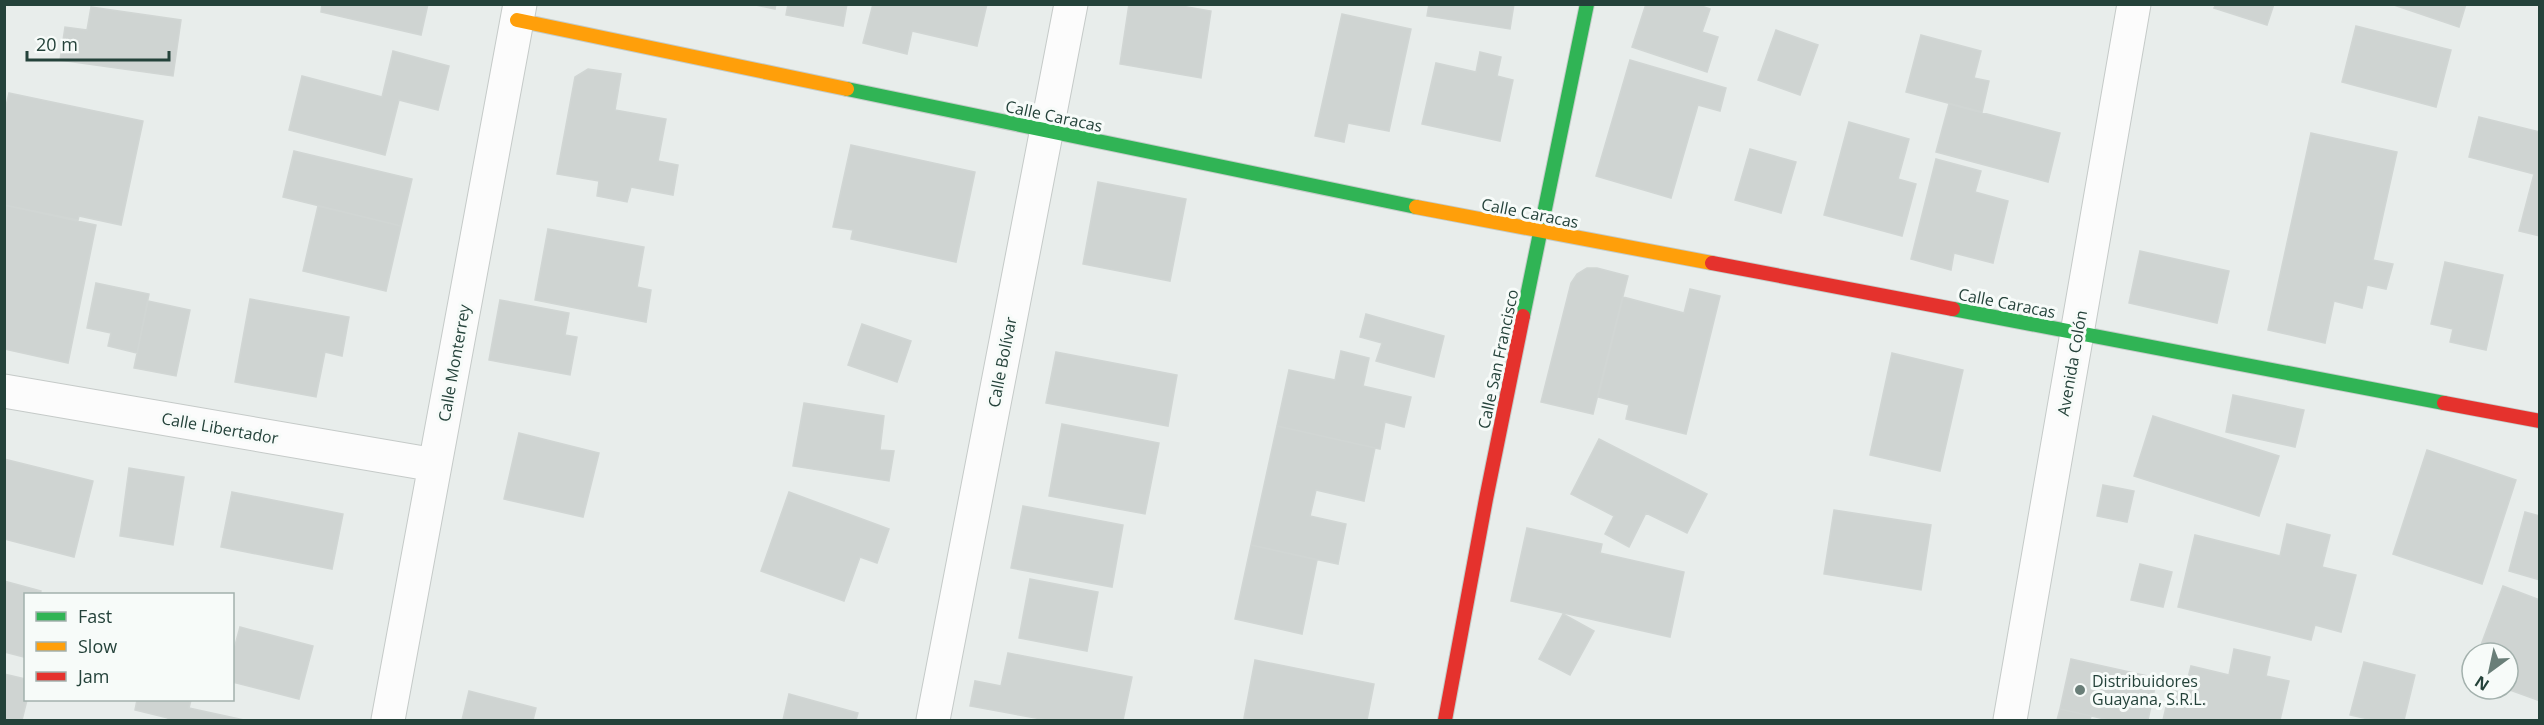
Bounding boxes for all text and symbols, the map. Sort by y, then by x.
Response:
scale bar [27,24,170,62]
text: 20 m [36,32,78,56]
street label: Calle Caracas [1003,95,1105,137]
street label: Calle Caracas [1479,193,1581,233]
street label: Calle Caracas [1956,283,2058,323]
street label: Calle San Francisco [1472,287,1524,431]
street label: Calle Monterrey [433,302,475,423]
street label: Avenida Colón [2052,308,2092,418]
street label: Calle Bolívar [982,314,1022,409]
street label: Calle Libertador [160,407,281,449]
legend [24,593,234,701]
text: Fast [78,604,112,628]
text: Slow [78,634,117,658]
north arrow [2460,641,2520,701]
text: Jam [76,664,110,688]
place label: Distribuidores Guayana, S.R.L. [2092,670,2206,710]
text: N [2470,671,2493,696]
marker: Distribuidores Guayana, S.R.L. [2073,683,2087,697]

